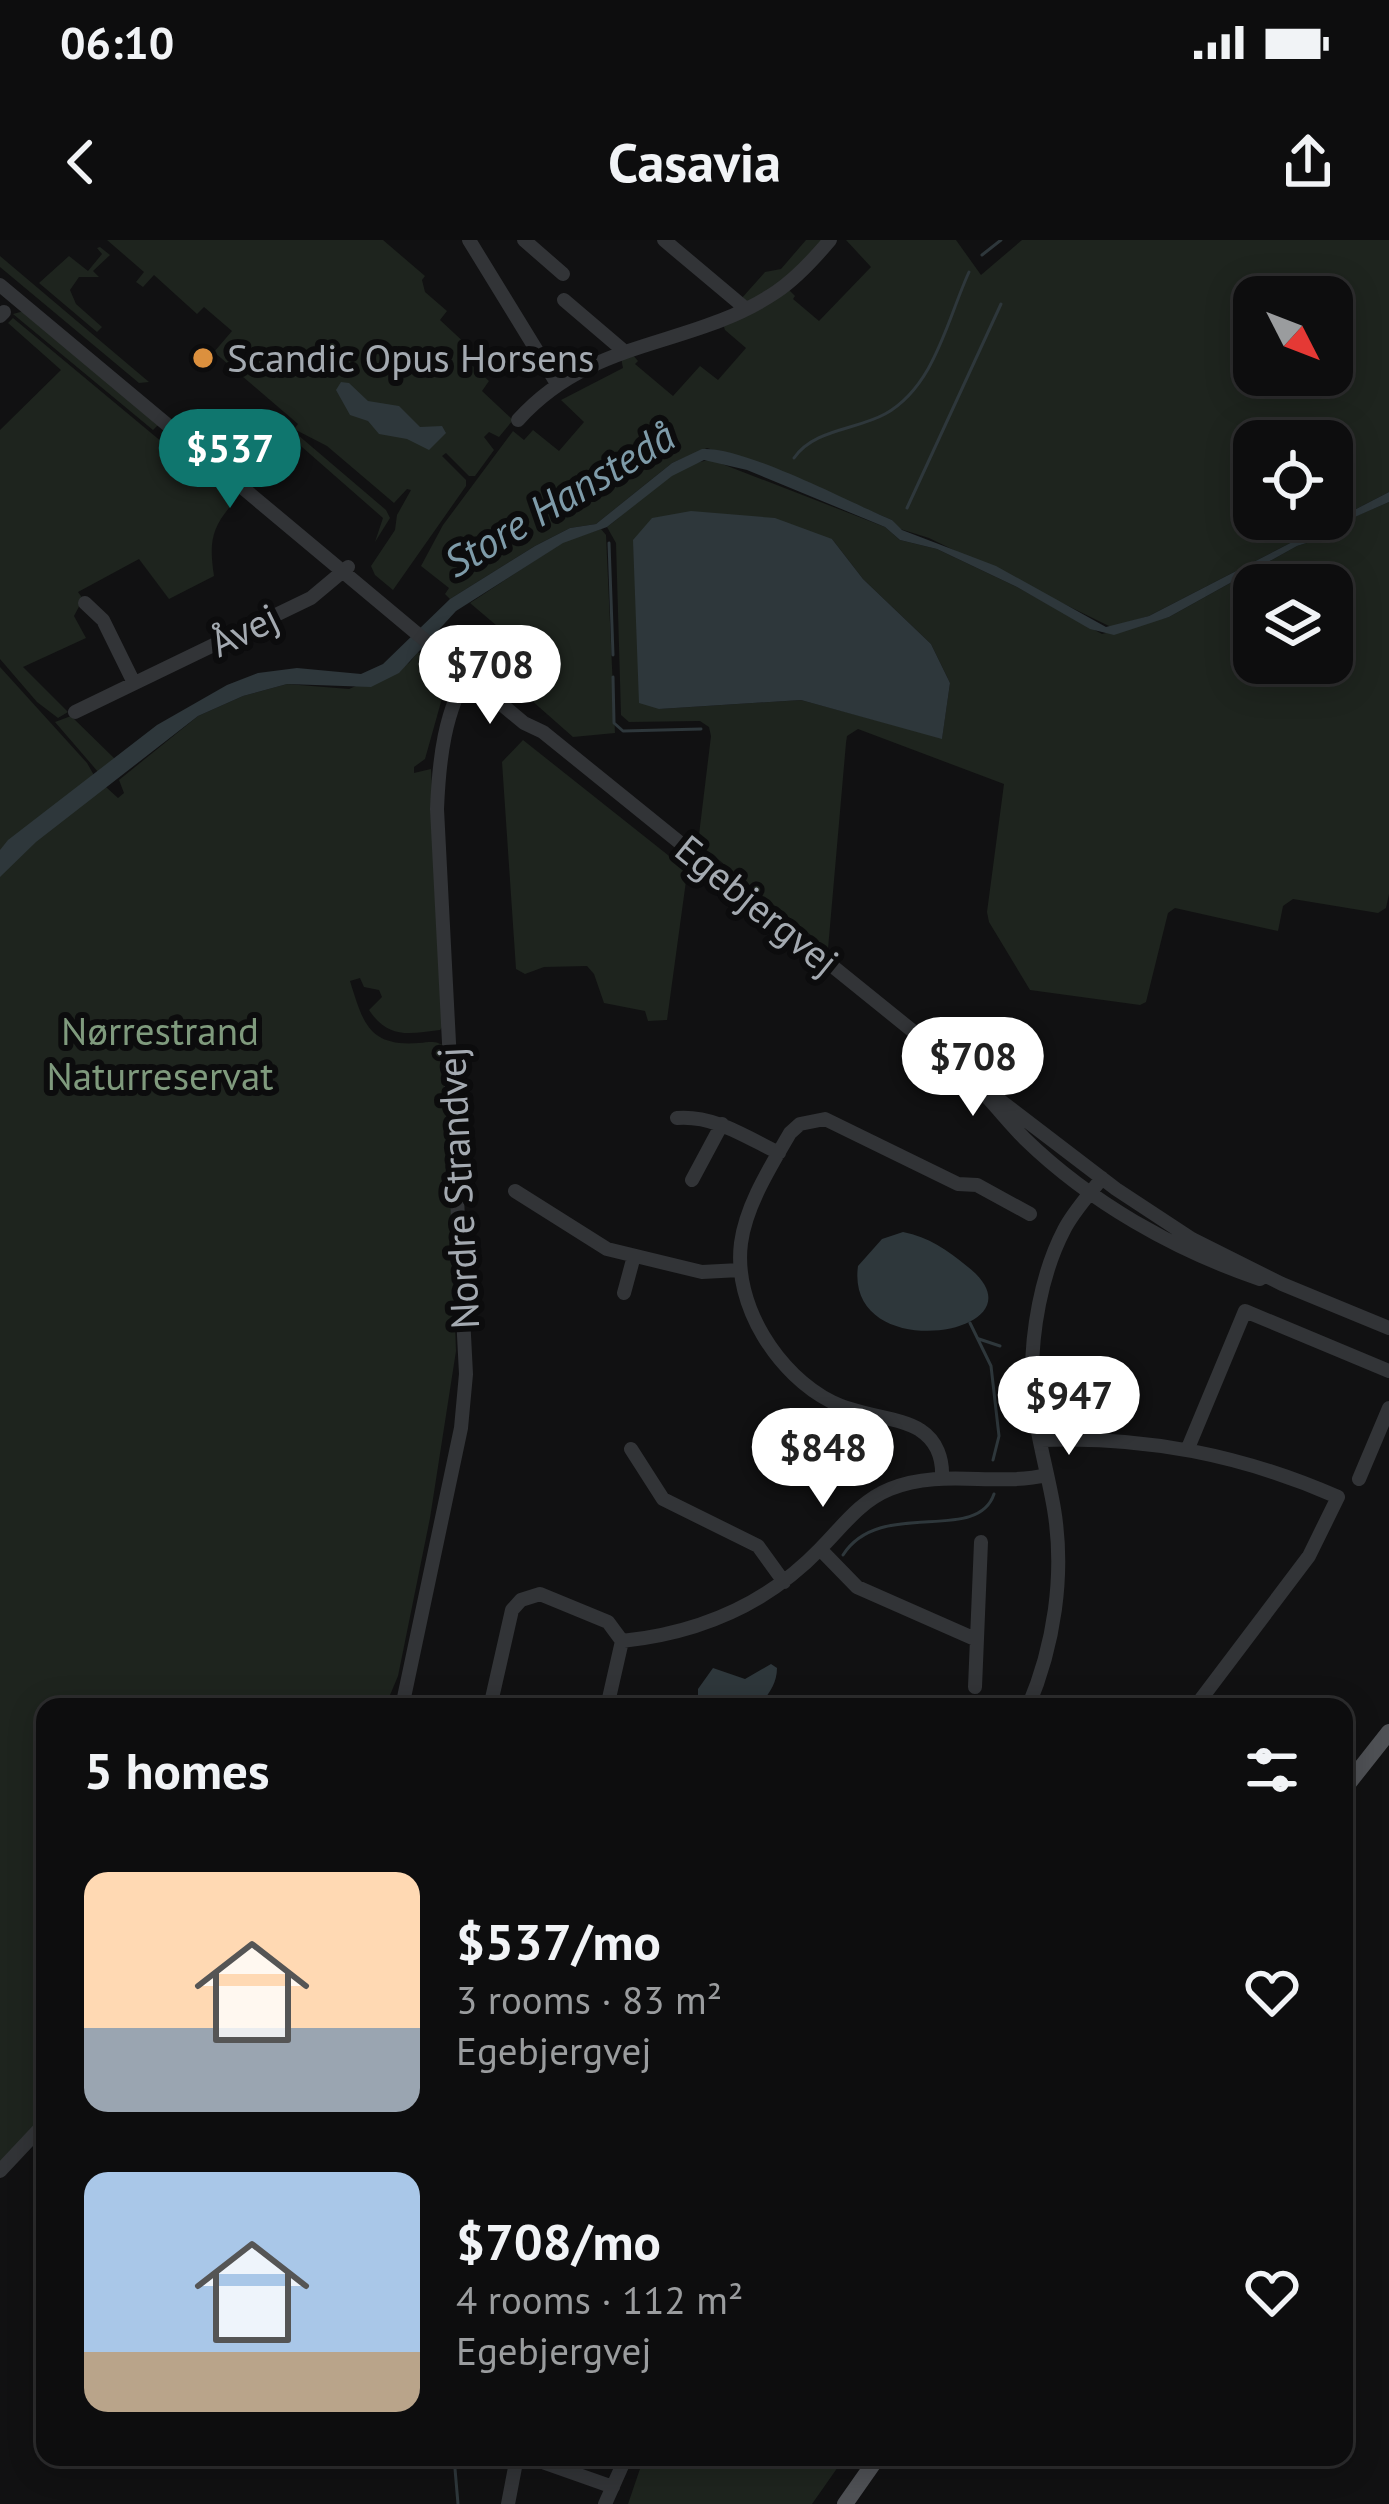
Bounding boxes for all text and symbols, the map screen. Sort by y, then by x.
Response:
text: 06:10 [60,13,174,71]
text: Casavia [608,127,781,197]
icon: back [48,129,114,195]
icon: share [1275,129,1341,195]
north arrow [1233,276,1353,396]
map controls [1233,276,1353,684]
place label: Scandic Opus Horsens [227,332,594,383]
marker: Scandic Opus Horsens [190,345,216,371]
water label: Store Hanstedå [433,408,685,589]
pin: $537 [159,409,301,511]
button: locate [1233,420,1353,540]
text: $537 [186,422,274,473]
button: layers [1233,564,1353,684]
street label: Åvej [201,591,286,668]
pin: $708 [419,625,561,727]
text: $708 [446,638,534,689]
street label: Egebjergvej [665,823,849,986]
park label: Nørrestrand Naturreservat [46,1005,274,1101]
pin: $708 [902,1017,1044,1119]
text: $708 [929,1030,1017,1081]
street label: Nordre Strandvej [425,1046,490,1330]
pin: $947 [998,1356,1140,1458]
text: $947 [1025,1369,1113,1420]
pin: $848 [752,1408,894,1510]
text: $848 [779,1421,867,1472]
text: 5 homes [84,1737,270,1803]
icon: filters [1239,1737,1305,1803]
text: $537/mo [456,1908,661,1974]
icon: home [180,1920,324,2064]
icon: heart [1239,1959,1305,2025]
text: 3 rooms · 83 m² [456,1974,722,2025]
text: Egebjergvej [456,2025,652,2076]
text: $708/mo [456,2208,661,2274]
icon: home [180,2220,324,2364]
icon: heart [1239,2259,1305,2325]
text: 4 rooms · 112 m² [456,2274,743,2325]
text: Egebjergvej [456,2325,652,2376]

